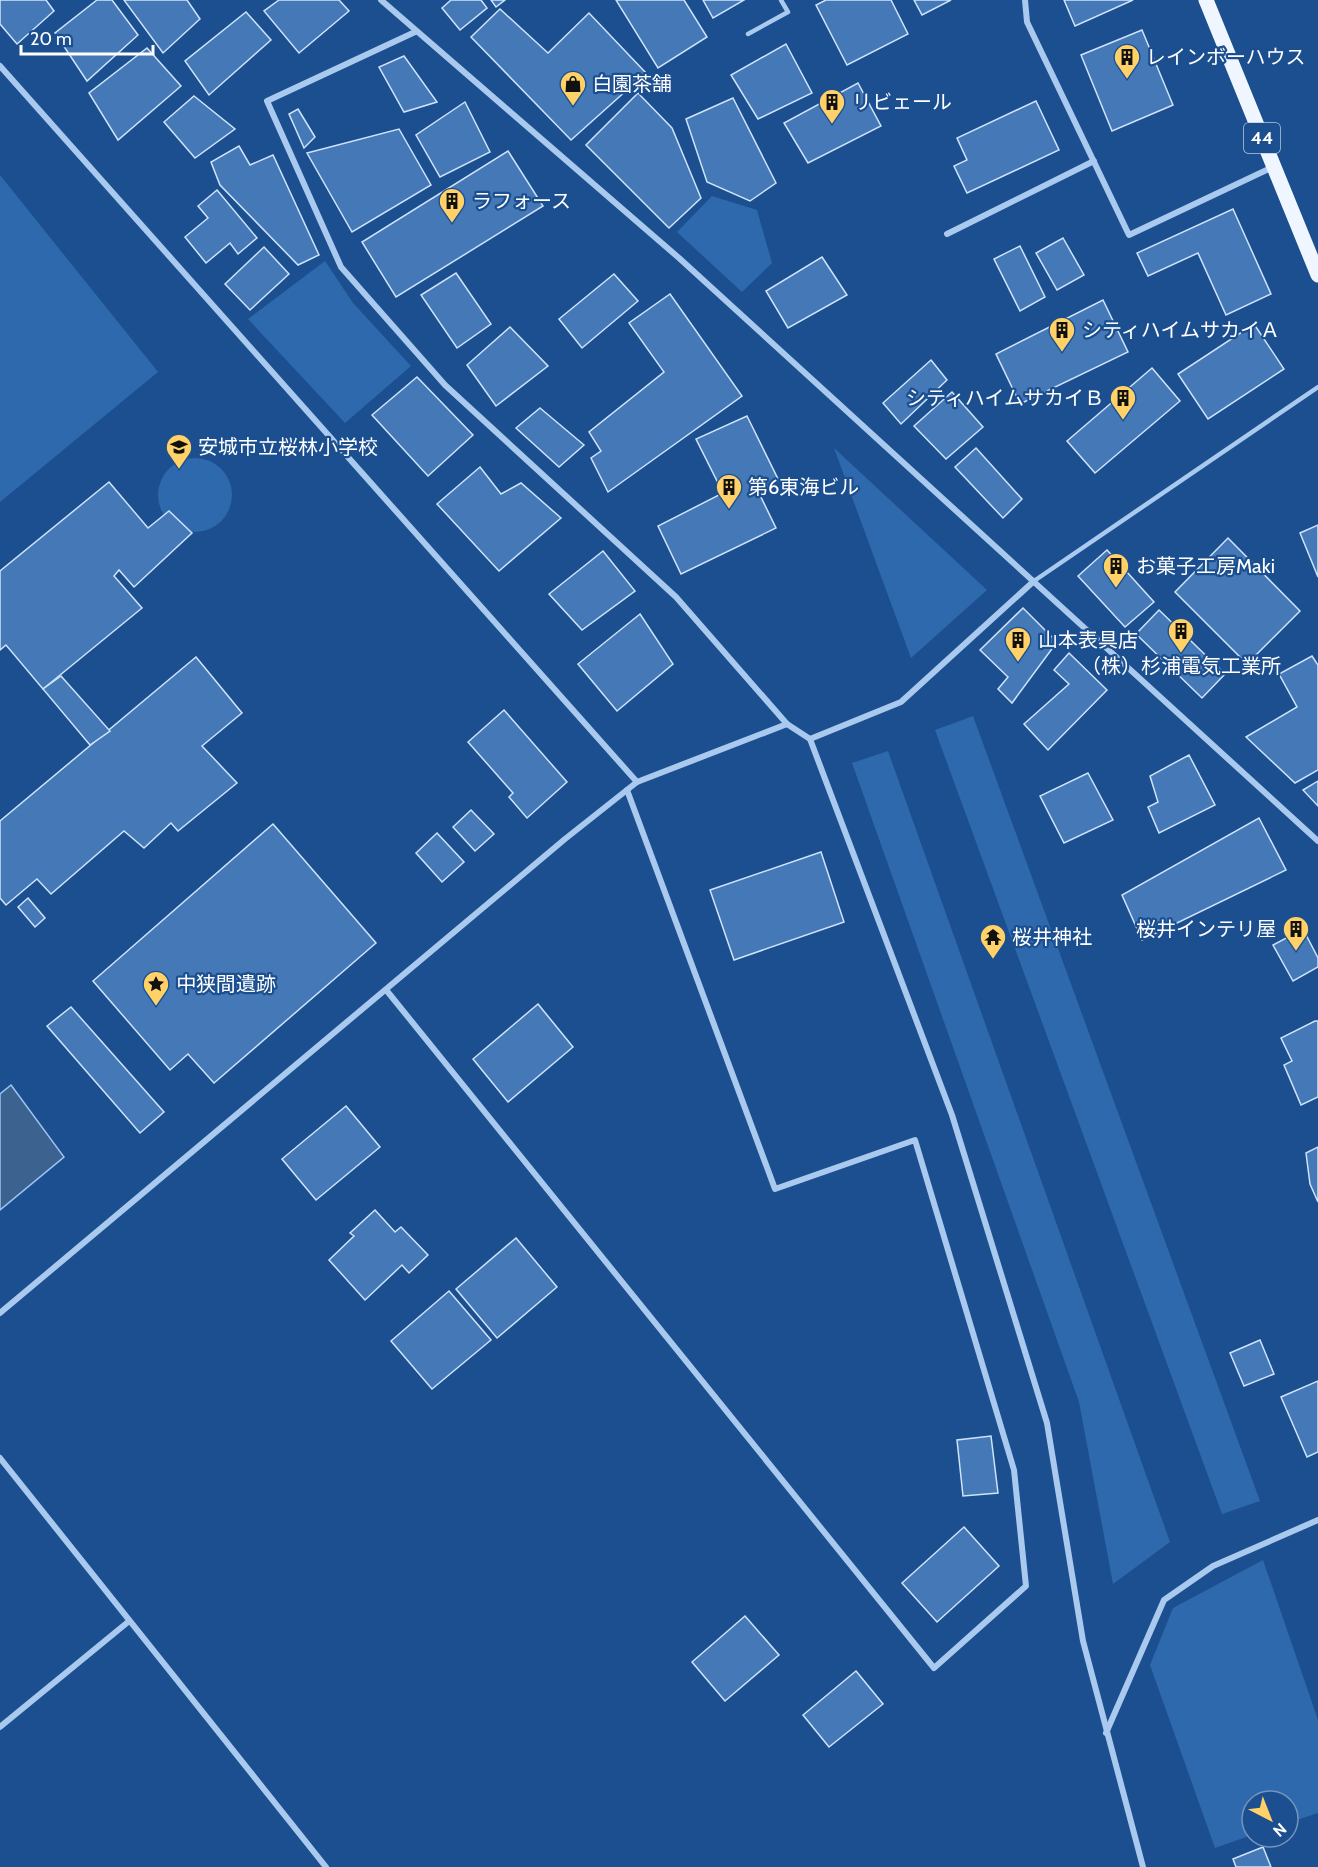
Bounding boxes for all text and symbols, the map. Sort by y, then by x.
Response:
scale bar [21,18,153,56]
text: 20 m [30,28,72,50]
building icon: レインボーハウス [1112,42,1142,80]
place label: レインボーハウス [1146,45,1306,69]
shop icon: 白園茶舗 [558,69,588,107]
place label: 白園茶舗 [592,72,672,96]
building icon: リビェール [817,87,847,125]
place label: リビェール [852,90,952,114]
road number: 44 [1244,123,1280,153]
building icon: ラフォース [437,186,467,224]
place label: ラフォース [472,189,571,213]
building icon: シティハイムサカイＡ [1047,315,1077,353]
place label: シティハイムサカイＡ [1082,318,1280,342]
building icon: シティハイムサカイＢ [1108,383,1138,421]
place label: シティハイムサカイＢ [906,386,1104,410]
school or university icon: 安城市立桜林小学校 [164,432,194,470]
place label: 安城市立桜林小学校 [198,435,378,459]
building icon: 第6東海ビル [714,472,744,510]
place label: 第6東海ビル [748,475,859,499]
building icon: お菓子工房Maki [1101,551,1131,589]
place label: お菓子工房Maki [1136,554,1275,578]
building icon: （株）杉浦電気工業所 [1166,616,1196,654]
building icon: 山本表具店 [1003,625,1033,663]
place label: 山本表具店 [1038,628,1138,652]
place label: （株）杉浦電気工業所 [1081,654,1281,678]
building icon: 桜井インテリ屋 [1281,914,1311,952]
place label: 桜井インテリ屋 [1136,917,1276,941]
temple icon: 桜井神社 [978,922,1008,960]
place label: 桜井神社 [1012,925,1092,949]
place icon: 中狭間遺跡 [141,969,171,1007]
place label: 中狭間遺跡 [176,972,276,996]
north arrow [1240,1789,1300,1849]
text: N [1269,1819,1290,1841]

